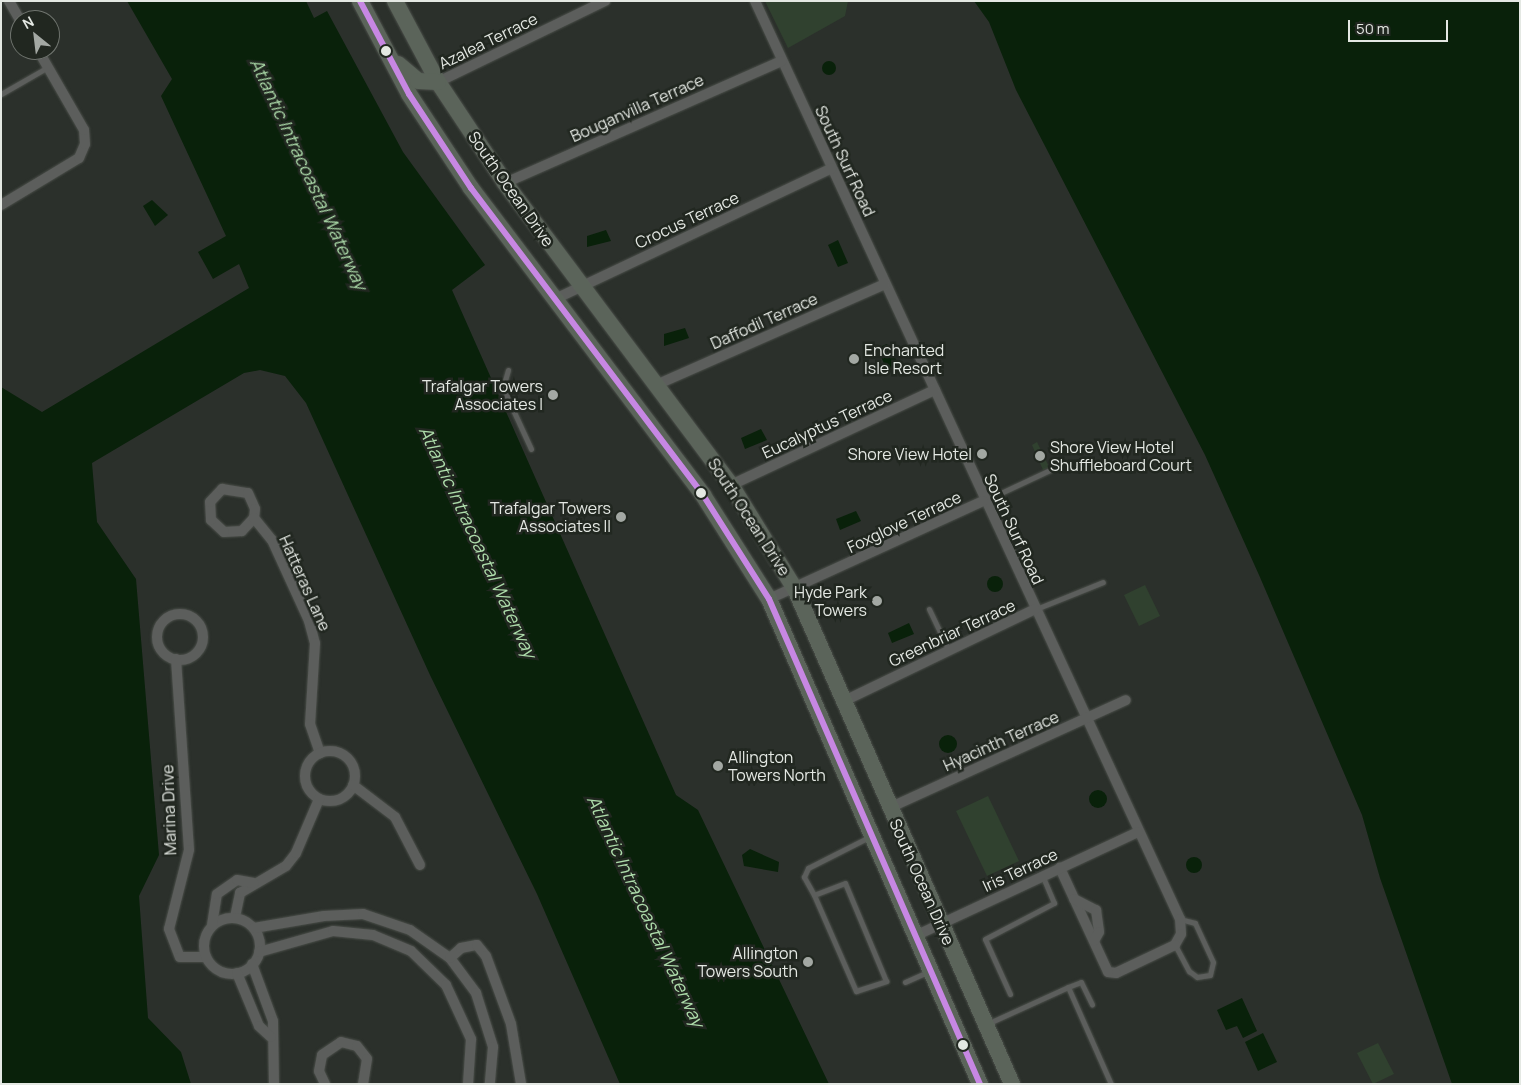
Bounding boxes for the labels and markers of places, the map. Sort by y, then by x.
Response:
unlabelled marker [381,46,391,56]
place label: Enchanted Isle Resort [864,340,944,378]
marker: Enchanted Isle Resort [848,353,860,365]
place label: Trafalgar Towers Associates I [422,376,543,414]
marker: Trafalgar Towers Associates I [547,389,559,401]
place label: Shore View Hotel Shuffleboard Court [1050,437,1192,475]
place label: Shore View Hotel [848,444,972,464]
marker: Shore View Hotel [976,448,988,460]
marker: Shore View Hotel Shuffleboard Court [1034,450,1046,462]
unlabelled marker [696,488,706,498]
place label: Trafalgar Towers Associates II [490,498,611,536]
marker: Trafalgar Towers Associates II [615,511,627,523]
place label: Hyde Park Towers [794,582,867,620]
marker: Hyde Park Towers [871,595,883,607]
place label: Allington Towers North [728,747,826,785]
marker: Allington Towers North [712,760,724,772]
place label: Allington Towers South [697,943,798,981]
marker: Allington Towers South [802,956,814,968]
unlabelled marker [958,1040,968,1050]

